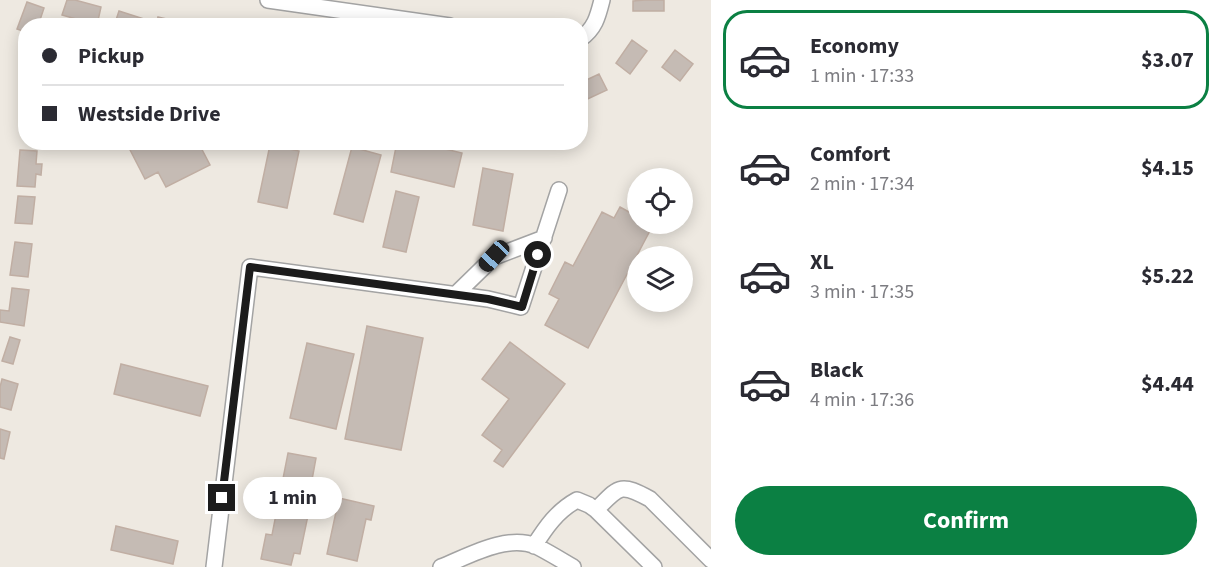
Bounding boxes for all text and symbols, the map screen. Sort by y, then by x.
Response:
text: Economy [810,30,899,62]
icon: car [738,33,792,87]
text: Pickup [78,40,144,72]
text: $3.07 [1141,44,1194,76]
text: 1 min · 17:33 [810,62,914,90]
text: Westside Drive [78,98,221,130]
text: Comfort [810,138,891,170]
icon: car [738,141,792,195]
text: $4.15 [1141,152,1194,184]
map controls [627,168,693,312]
button: locate [627,168,693,234]
text: 2 min · 17:34 [810,170,914,198]
car [475,237,513,275]
route start [524,241,551,268]
button: layers [627,246,693,312]
text: XL [810,246,834,278]
icon: car [738,249,792,303]
text: $5.22 [1141,260,1194,292]
text: 3 min · 17:35 [810,278,914,306]
text: Black [810,354,864,386]
icon: car [738,357,792,411]
text: $4.44 [1141,368,1194,400]
text: 4 min · 17:36 [810,386,914,414]
callout: 1 min [243,477,342,519]
route end [208,484,235,511]
text: 1 min [268,484,317,512]
button: Confirm [735,486,1197,555]

